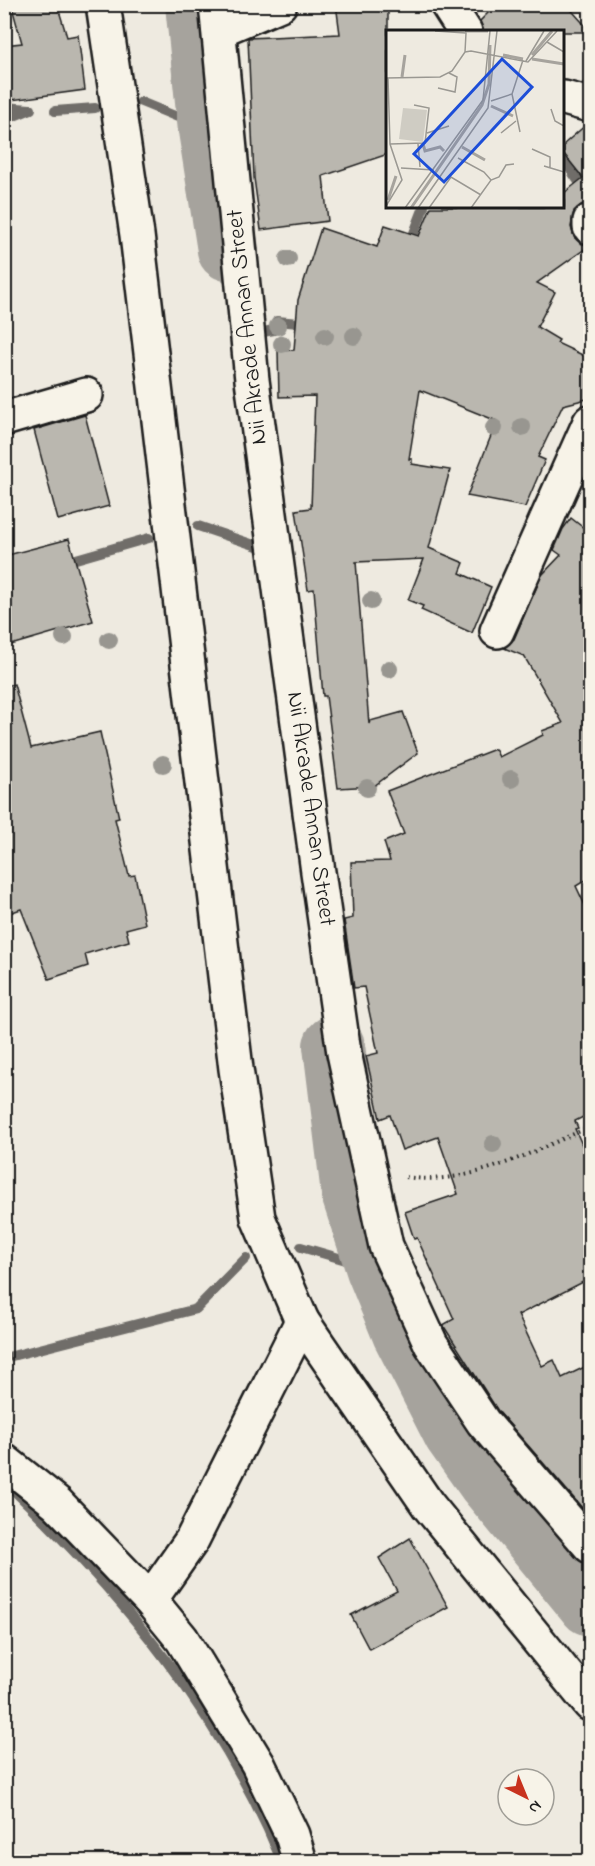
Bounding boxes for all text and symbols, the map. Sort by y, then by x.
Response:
inset map [386,30,565,208]
street label: Nii Akrade Annan Street [218,208,278,446]
street label: Nii Akrade Annan Street [276,689,344,929]
north arrow [496,1767,556,1827]
text: N [523,1794,547,1819]

